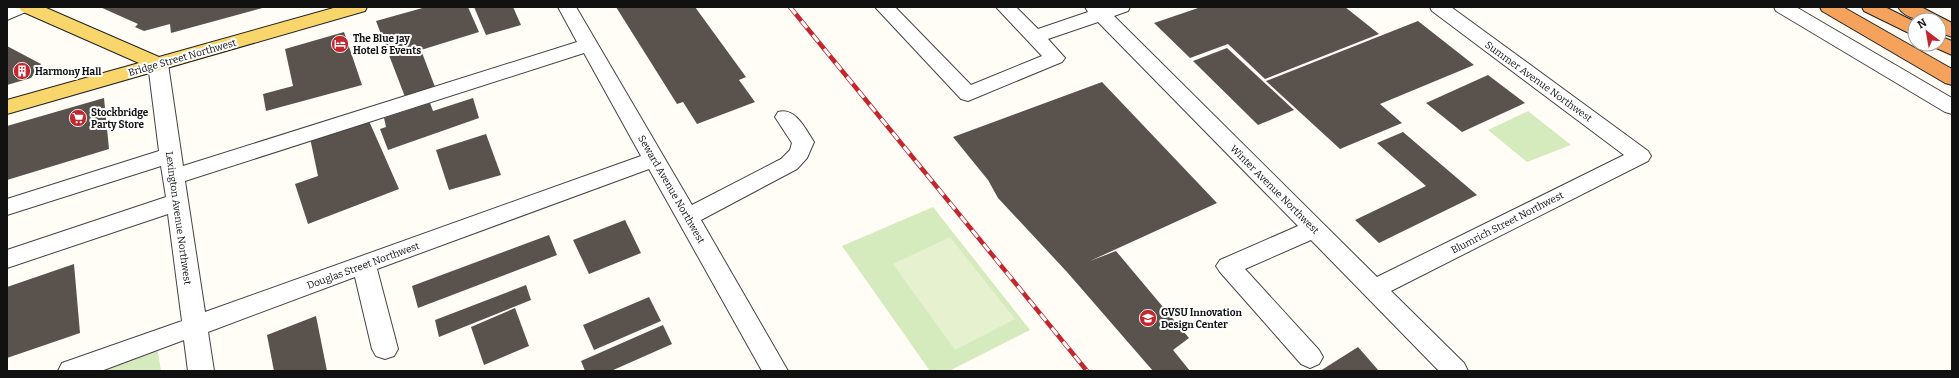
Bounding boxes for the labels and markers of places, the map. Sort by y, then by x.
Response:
place label: The Blue Jay Hotel & Events [353,33,421,57]
hotel icon: The Blue Jay Hotel & Events [330,34,350,54]
building icon: Harmony Hall [12,61,32,81]
place label: Harmony Hall [35,66,101,78]
place label: Stockbridge Party Store [91,107,149,131]
supermarket icon: Stockbridge Party Store [68,108,88,128]
place label: GVSU Innovation Design Center [1161,307,1243,331]
school or university icon: GVSU Innovation Design Center [1138,308,1158,328]

